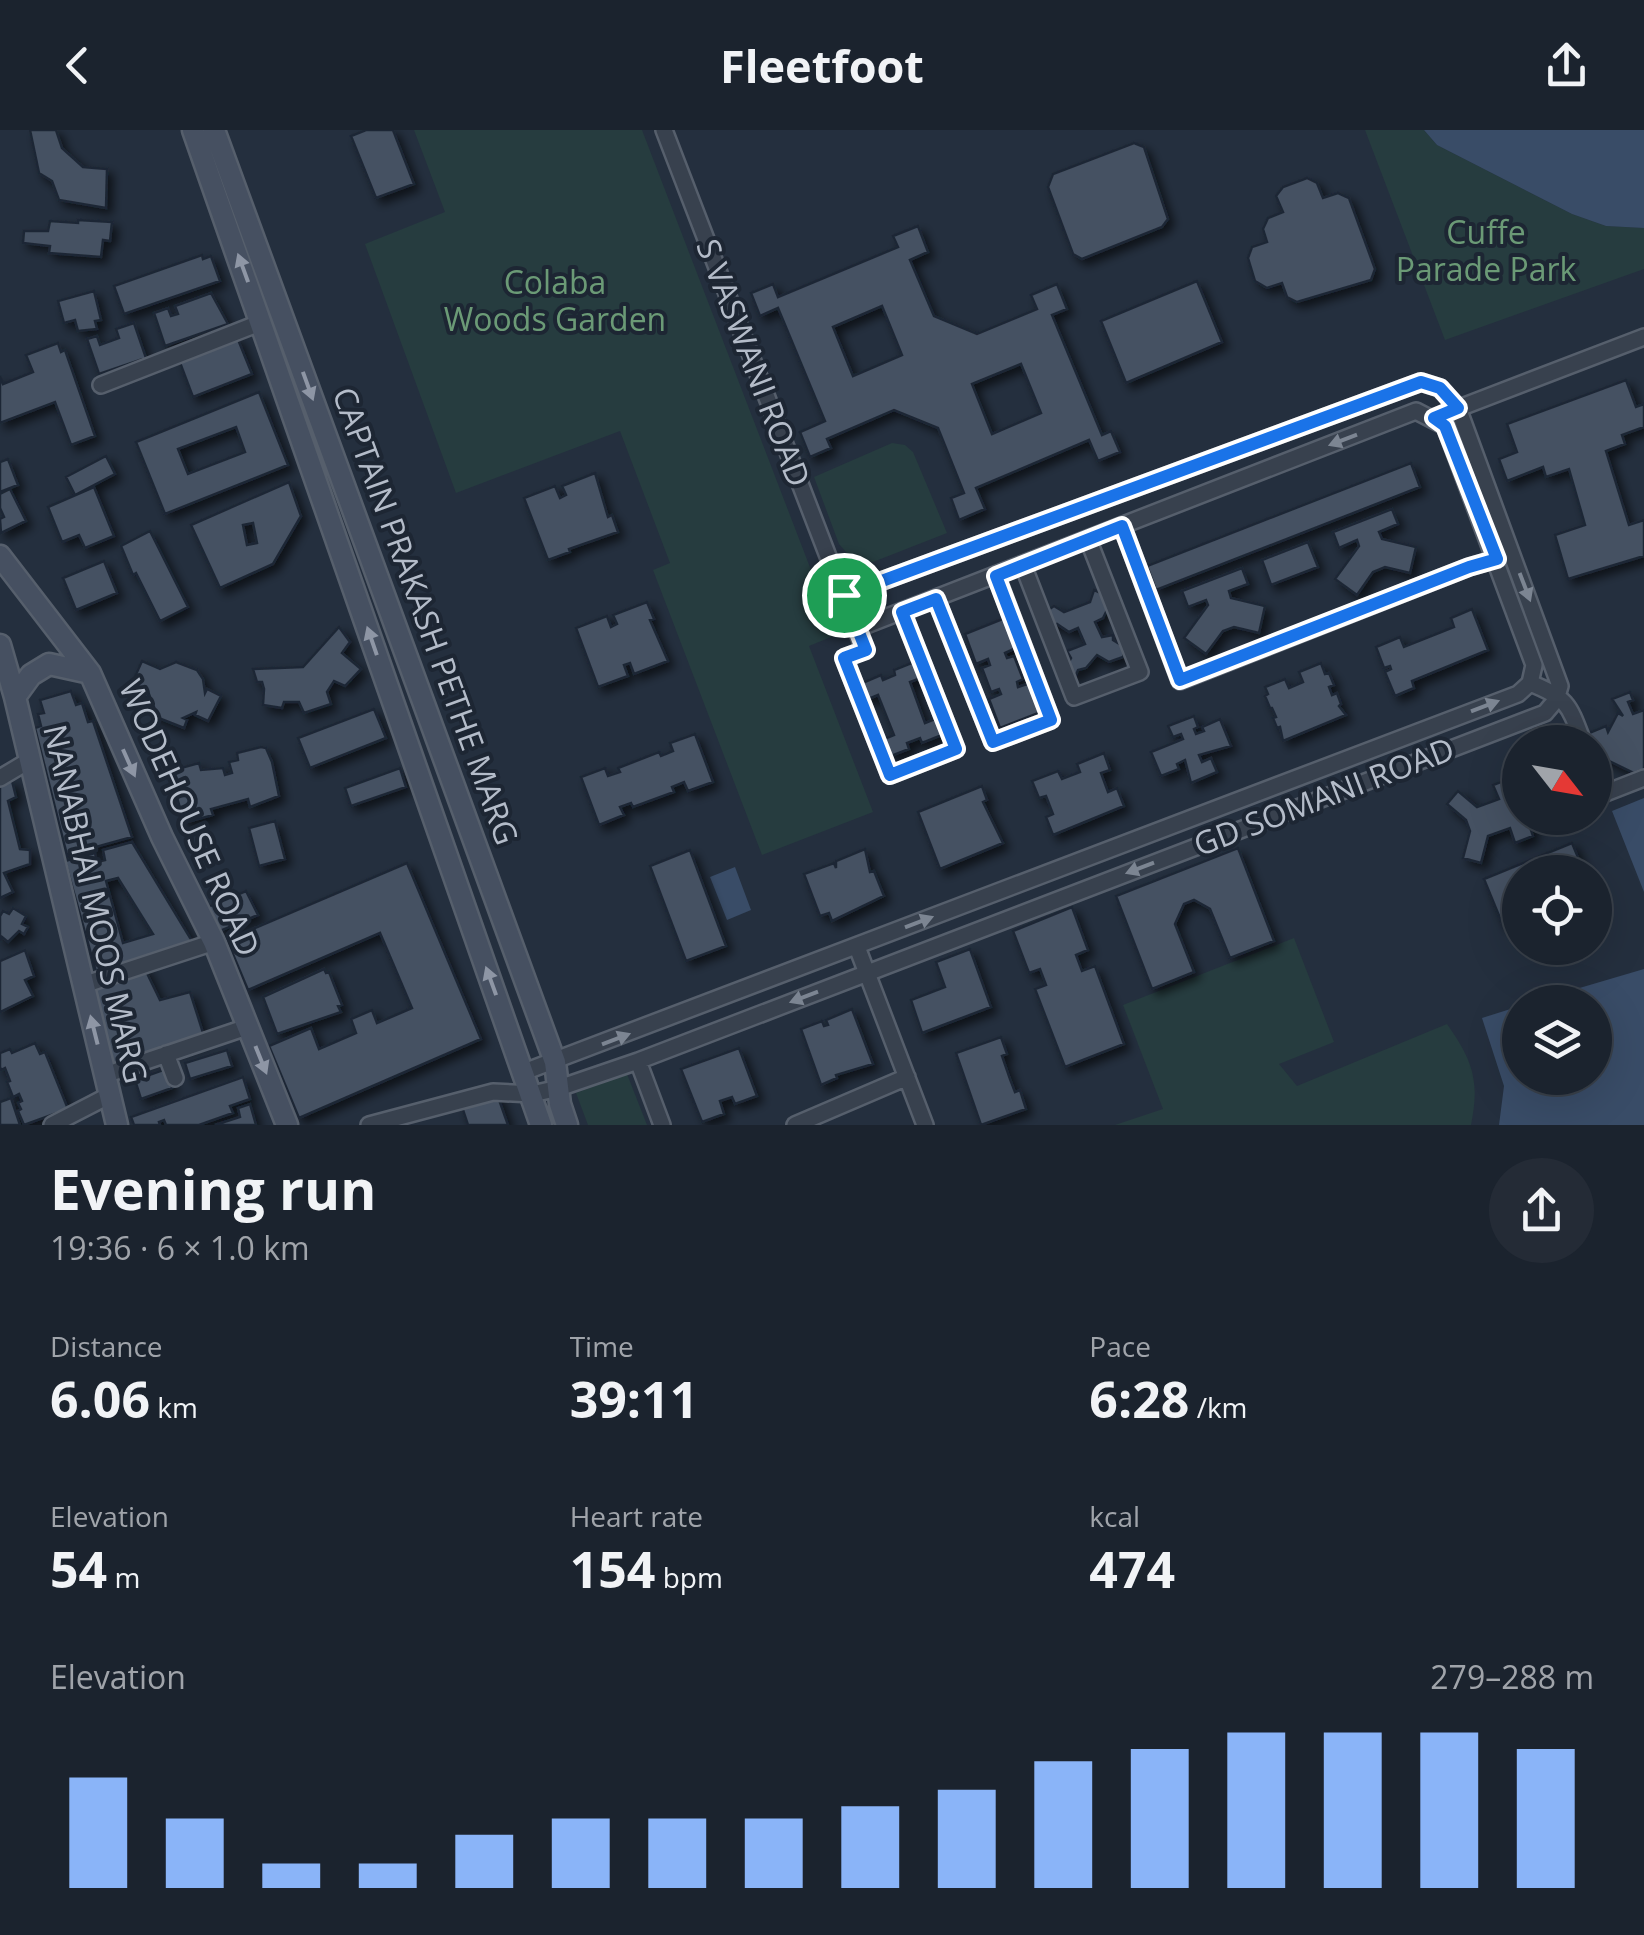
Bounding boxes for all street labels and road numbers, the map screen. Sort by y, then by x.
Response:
street label: S VASWANI ROAD [687,232,821,492]
street label: CAPTAIN PRAKASH PETHE MARG [323,381,529,850]
street label: WODEHOUSE ROAD [110,672,271,963]
street label: NANABHAI MOOS MARG [34,720,159,1087]
street label: GD SOMANI ROAD [1187,726,1460,865]

